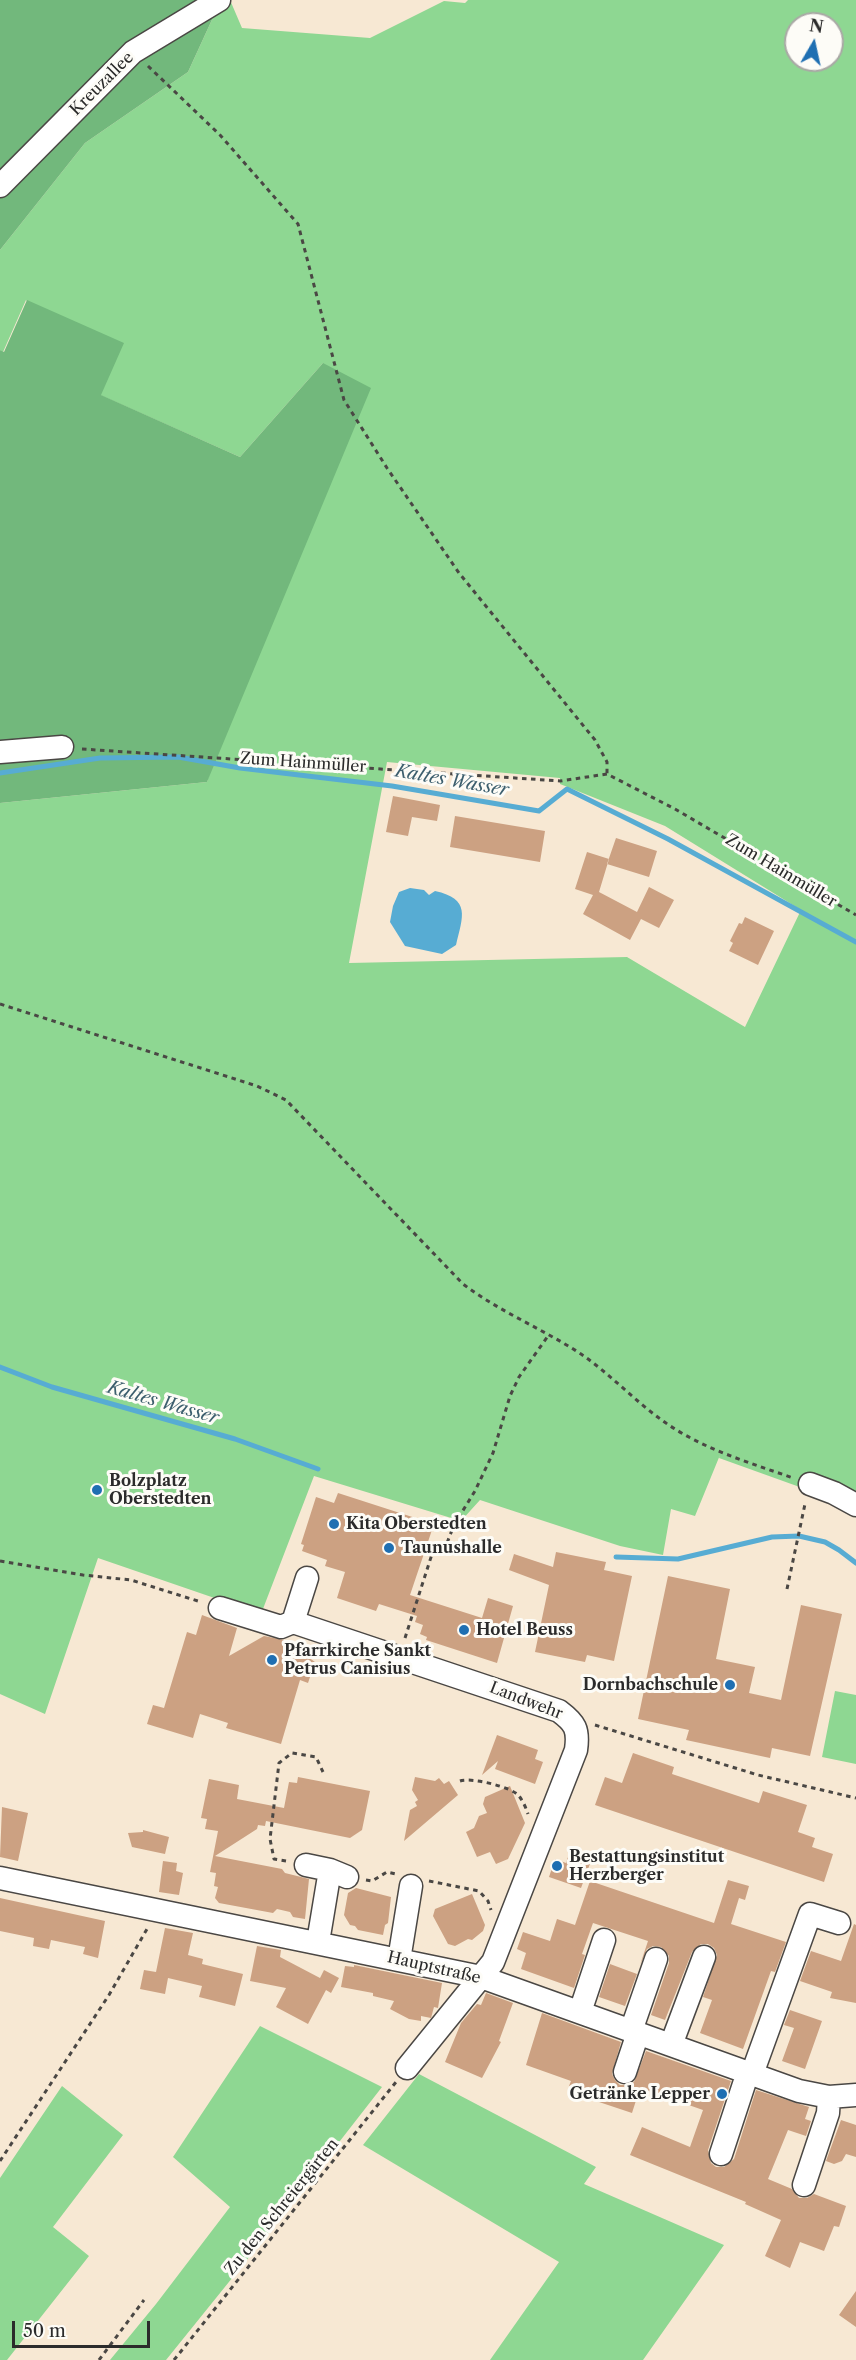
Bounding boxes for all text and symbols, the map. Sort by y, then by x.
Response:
north arrow [784,12,844,72]
text: N [808,15,825,37]
street label: Kreuzallee [66,48,138,120]
street label: Zum Hainmüller [239,749,367,777]
water label: Kaltes Wasser [394,760,510,802]
street label: Zum Hainmüller [722,830,840,912]
water label: Kaltes Wasser [105,1377,221,1429]
place label: Bolzplatz Oberstedten [109,1471,211,1509]
marker: Bolzplatz Oberstedten [90,1483,104,1497]
place label: Kita Oberstedten [346,1514,487,1534]
marker: Kita Oberstedten [327,1517,341,1531]
place label: Taunushalle [401,1538,502,1558]
marker: Taunushalle [382,1541,396,1555]
place label: Hotel Beuss [476,1620,573,1640]
marker: Hotel Beuss [457,1623,471,1637]
place label: Pfarrkirche Sankt Petrus Canisius [284,1641,431,1679]
marker: Pfarrkirche Sankt Petrus Canisius [265,1653,279,1667]
place label: Dornbachschule [583,1675,718,1695]
street label: Landwehr [487,1678,565,1724]
marker: Dornbachschule [723,1678,737,1692]
place label: Bestattungsinstitut Herzberger [569,1847,724,1885]
marker: Bestattungsinstitut Herzberger [550,1859,564,1873]
street label: Hauptstraße [386,1948,482,1988]
place label: Getränke Lepper [569,2084,710,2104]
marker: Getränke Lepper [715,2087,729,2101]
street label: Zu den Schreiergärten [221,2135,343,2279]
scale bar [15,2309,153,2347]
text: 50 m [23,2320,66,2342]

